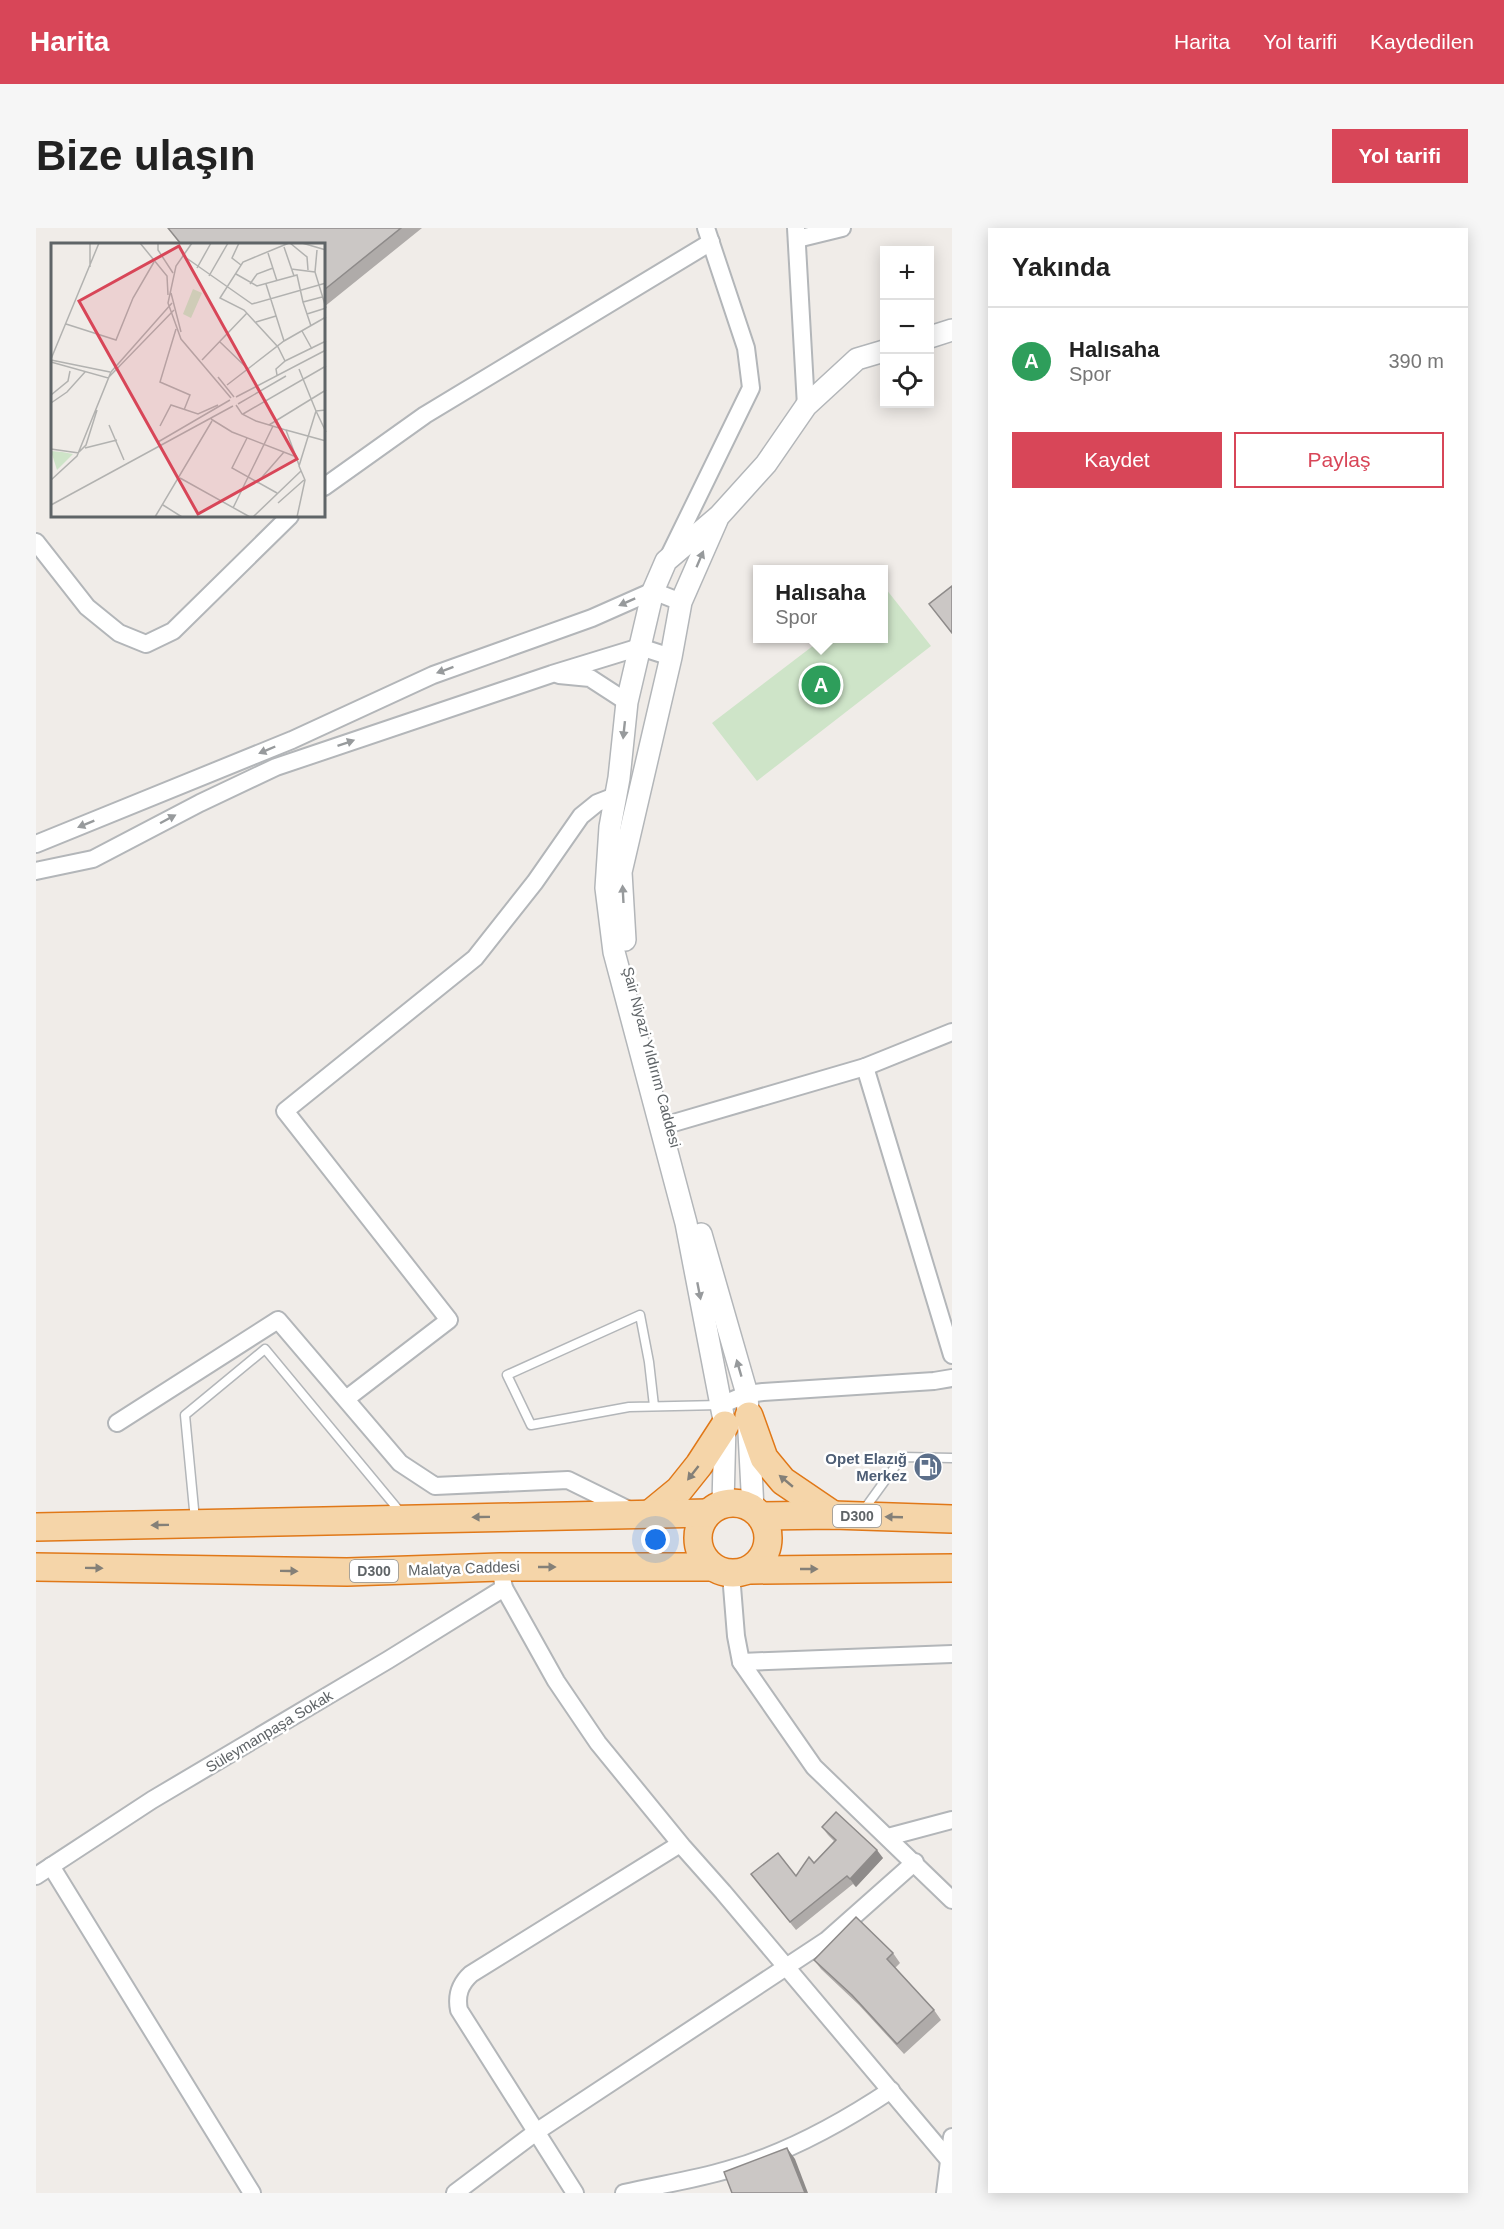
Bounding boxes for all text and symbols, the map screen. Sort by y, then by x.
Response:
text: Harita [30,26,109,57]
text: Harita [1174,30,1230,53]
text: Yol tarifi [1263,30,1337,53]
text: Kaydedilen [1370,30,1474,53]
button: Yol tarifi [1332,129,1468,183]
text: Bize ulaşın [36,132,255,179]
inset map [51,243,326,518]
map controls [880,246,934,408]
button: + [880,246,934,300]
text: Yakında [1012,252,1110,282]
button: − [880,300,934,354]
text: Halısaha [1069,337,1160,362]
text: A [1024,350,1039,372]
text: 390 m [1388,350,1444,372]
button: locate [880,354,934,408]
text: Spor [1069,363,1111,385]
button: Kaydet [1012,432,1222,488]
button: Paylaş [1234,432,1444,488]
one-way arrow [695,549,705,567]
popup [753,565,888,643]
text: Halısaha [775,580,866,605]
one-way arrow [618,597,636,607]
text: Spor [775,606,818,628]
pin: A [802,662,840,708]
one-way arrow [436,666,454,676]
one-way arrow [619,721,629,740]
one-way arrow [338,738,356,747]
one-way arrow [258,746,276,755]
one-way arrow [159,815,176,824]
one-way arrow [77,819,95,829]
one-way arrow [618,885,627,904]
street label: Şair Niyazi Yıldırım Caddesi [620,965,684,1149]
one-way arrow [695,1281,704,1300]
one-way arrow [734,1359,743,1377]
place label: Opet Elazığ Merkez [825,1450,907,1484]
fuel station icon: Opet Elazığ Merkez [912,1451,944,1483]
one-way arrow [686,1465,699,1481]
one-way arrow [778,1475,794,1488]
road number: D300 [833,1505,881,1527]
one-way arrow [472,1512,491,1522]
one-way arrow [884,1513,903,1522]
one-way arrow [151,1520,170,1529]
your location [641,1525,670,1554]
street label: Malatya Caddesi [408,1558,520,1578]
road number: D300 [350,1560,398,1582]
one-way arrow [538,1562,557,1572]
one-way arrow [85,1563,104,1573]
one-way arrow [800,1564,819,1574]
one-way arrow [280,1566,299,1576]
street label: Süleymanpaşa Sokak [202,1686,336,1776]

